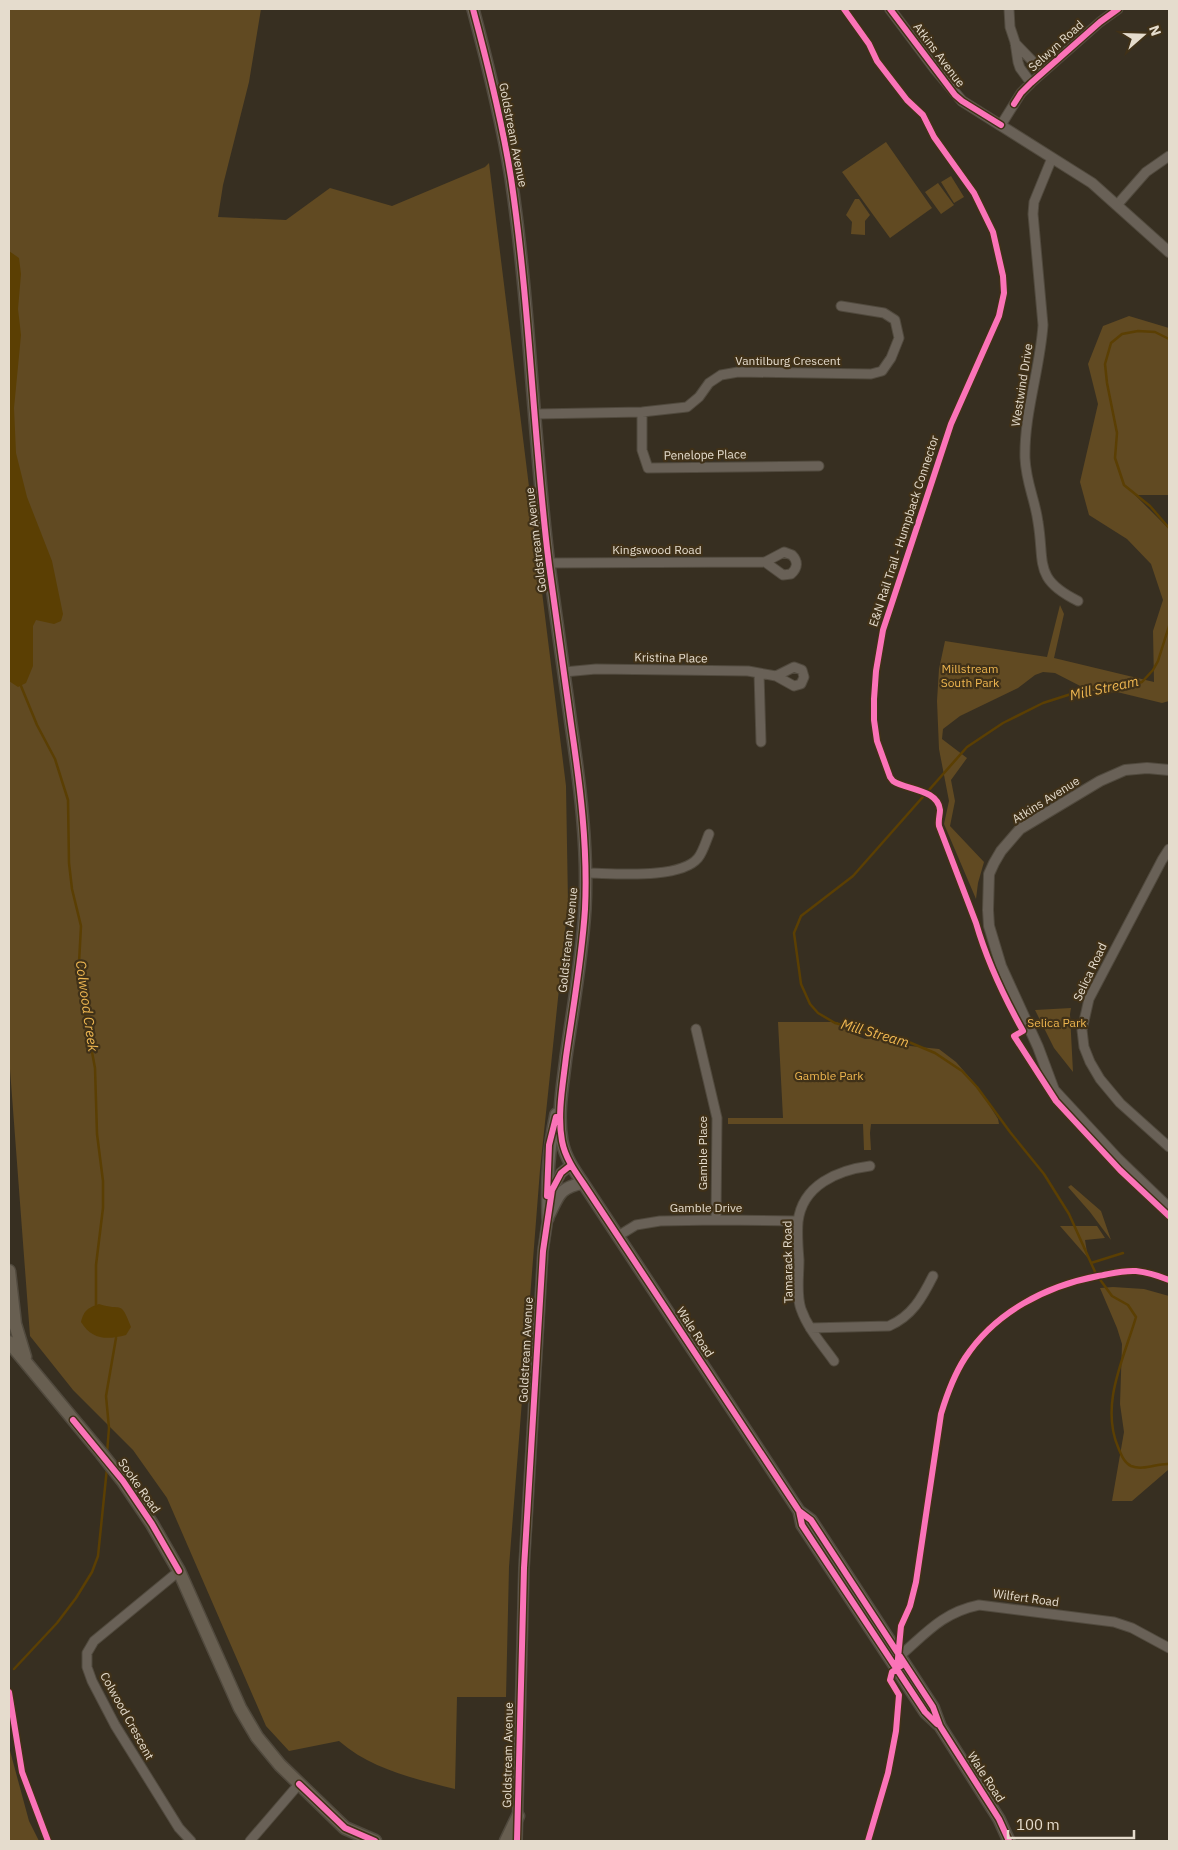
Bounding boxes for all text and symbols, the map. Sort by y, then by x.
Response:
north arrow [1118,10,1168,60]
street label: Selwyn Road [1025,17,1086,74]
street label: Atkins Avenue [910,20,969,90]
text: N [1145,23,1165,38]
street label: Goldstream Avenue [496,81,531,189]
street label: Westwind Drive [1008,342,1036,427]
street label: Vantilburg Crescent [735,353,841,368]
street label: E&N Rail Trail - Humpback Connector [865,433,942,628]
street label: Penelope Place [663,446,747,463]
street label: Goldstream Avenue [522,486,549,594]
street label: Kingswood Road [612,542,702,557]
street label: Kristina Place [634,649,708,666]
park label: Millstream South Park [941,661,1000,690]
water label: Mill Stream [1068,672,1140,704]
street label: Atkins Avenue [1009,773,1083,826]
street label: Goldstream Avenue [555,886,581,993]
street label: Selica Road [1069,940,1110,1003]
water label: Colwood Creek [72,959,102,1053]
water label: Mill Stream [839,1015,911,1051]
park label: Selica Park [1027,1015,1087,1030]
park label: Gamble Park [794,1068,864,1083]
street label: Gamble Place [695,1115,710,1190]
street label: Gamble Drive [670,1200,743,1215]
street label: Tamarack Road [779,1220,796,1304]
street label: Goldstream Avenue [515,1296,536,1403]
street label: Wale Road [674,1304,717,1360]
street label: Sooke Road [115,1455,164,1516]
street label: Wilfert Road [992,1585,1060,1610]
street label: Colwood Crescent [97,1669,158,1762]
street label: Goldstream Avenue [499,1701,516,1808]
street label: Wale Road [965,1749,1008,1805]
scale bar [1008,1808,1134,1840]
text: 100 m [1016,1815,1060,1834]

